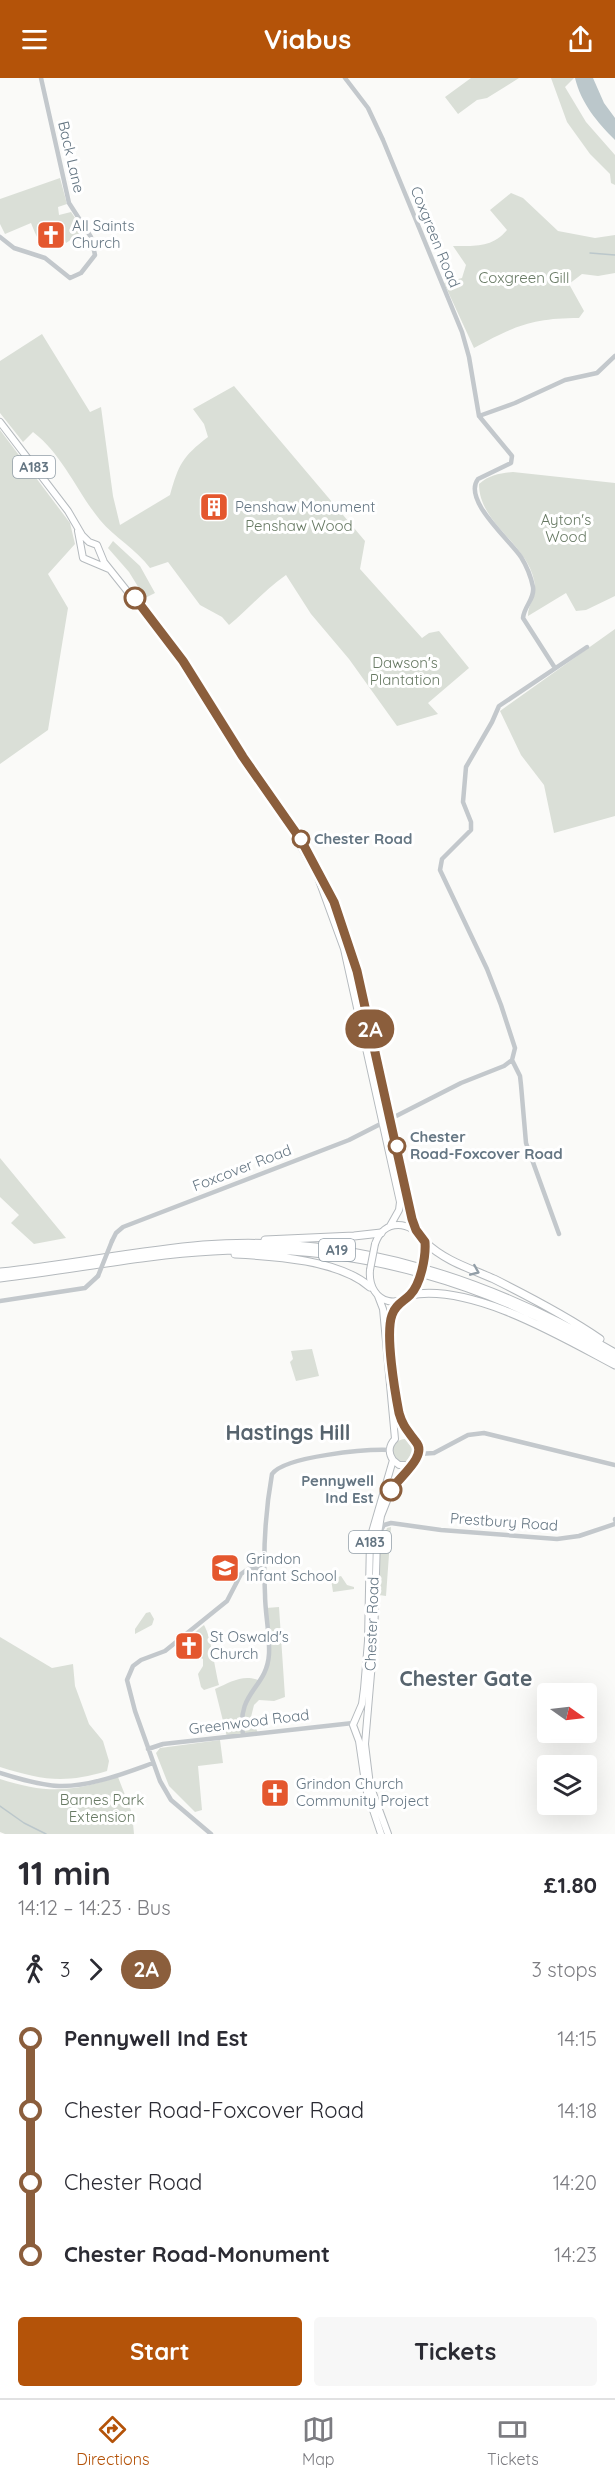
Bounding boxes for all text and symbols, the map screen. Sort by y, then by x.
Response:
text: Viabus [264,22,351,56]
icon: menu [18,23,51,56]
icon: share [564,23,597,56]
street label: Back Lane [54,119,89,195]
street label: Coxgreen Road [406,183,464,290]
place label: All Saints Church [72,216,135,252]
church icon: All Saints Church [35,219,67,251]
park label: Coxgreen Gill [478,268,570,287]
road number: A183 [13,456,55,478]
building icon: Penshaw Monument [198,491,230,523]
place label: Penshaw Monument [235,497,375,516]
park label: Ayton's Wood [541,510,591,546]
park label: Penshaw Wood [245,516,353,535]
unlabelled marker [124,587,146,609]
park label: Dawson's Plantation [370,653,440,689]
place label: Chester Road [314,829,412,848]
marker: Chester Road [292,830,310,848]
line badge: 2A [343,1010,397,1048]
text: 2A [357,1016,383,1042]
place label: Chester Road-Foxcover Road [410,1127,563,1163]
marker: Chester Road-Foxcover Road [388,1137,406,1155]
street label: Foxcover Road [190,1140,294,1195]
road number: A19 [319,1239,355,1261]
one-way arrow [468,1264,479,1276]
district label: Hastings Hill [225,1419,351,1445]
place label: Pennywell Ind Est [301,1471,374,1507]
marker: Pennywell Ind Est [380,1479,402,1501]
street label: Prestbury Road [449,1508,559,1535]
road number: A183 [349,1531,391,1553]
place label: Grindon Infant School [246,1549,337,1585]
school or university icon: Grindon Infant School [209,1552,241,1584]
street label: Chester Road [360,1576,383,1671]
place label: St Oswald's Church [210,1627,289,1663]
church icon: St Oswald's Church [173,1630,205,1662]
district label: Chester Gate [400,1665,532,1691]
north arrow [537,1683,597,1743]
map controls [537,1683,597,1815]
street label: Greenwood Road [188,1705,310,1738]
button: layers [537,1755,597,1815]
place label: Grindon Church Community Project [296,1774,429,1810]
church icon: Grindon Church Community Project [259,1777,291,1809]
park label: Barnes Park Extension [60,1790,144,1826]
text: 11 min [18,1852,111,1893]
text: £1.80 [544,1871,597,1899]
text: 14:12 – 14:23 · Bus [18,1895,171,1920]
icon: walk [18,1953,51,1986]
icon: forward [79,1953,112,1986]
text: 2A [133,1956,159,1982]
text: 3 [60,1957,70,1982]
text: 3 stops [531,1957,597,1982]
text: Pennywell Ind Est [64,2024,248,2052]
text: 14:15 [557,2026,597,2051]
text: Chester Road-Foxcover Road [64,2096,364,2124]
text: 14:18 [557,2098,597,2123]
text: Chester Road [64,2168,202,2196]
text: 14:20 [553,2170,597,2195]
text: Chester Road-Monument [64,2240,330,2268]
text: 14:23 [554,2242,597,2267]
button: Start [18,2317,302,2386]
button: Tickets [314,2317,597,2386]
tab: Directions [76,2413,149,2469]
tab: Map [302,2413,335,2469]
tab: Tickets [487,2413,539,2469]

